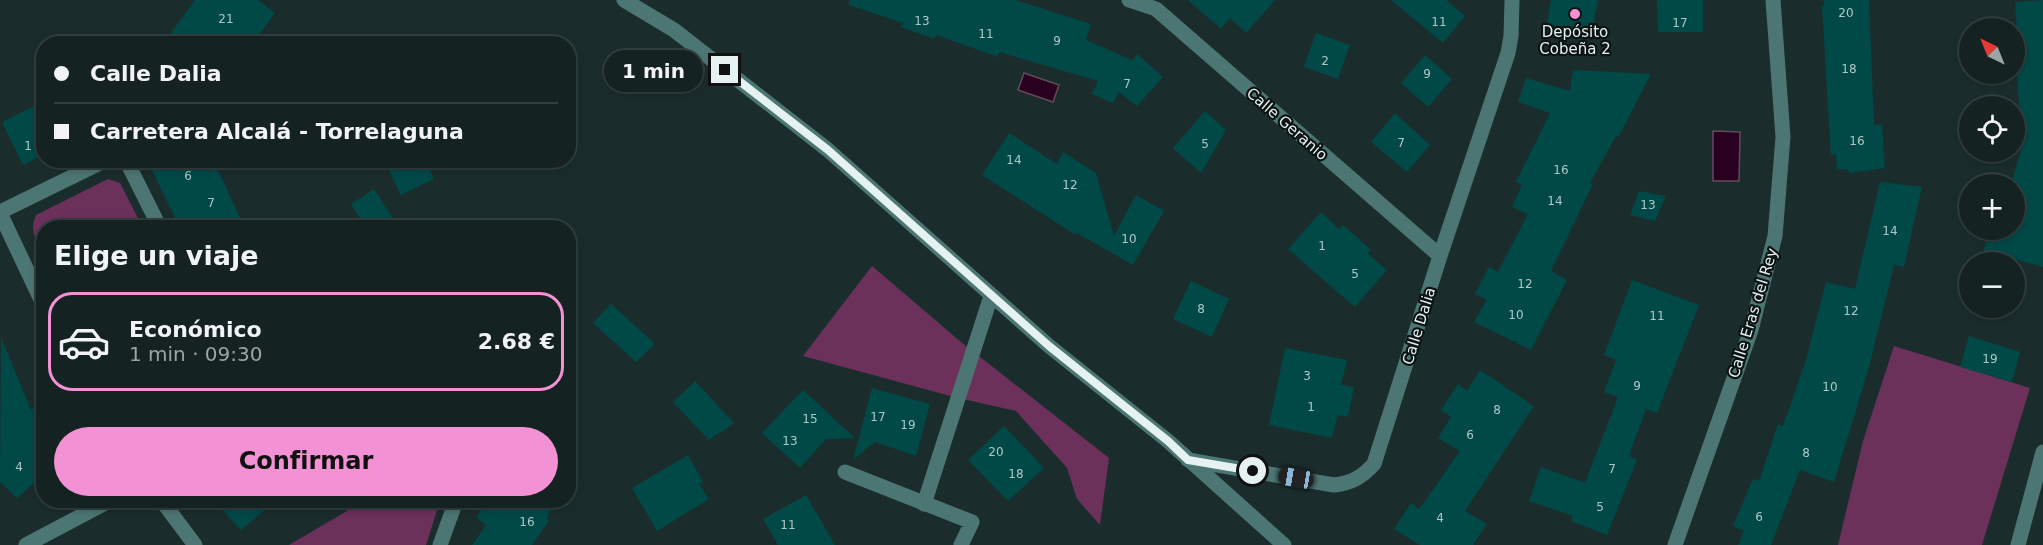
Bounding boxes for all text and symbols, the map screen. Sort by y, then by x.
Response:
house number: 20 [1838,6,1854,20]
marker: Depósito Cobeña 2 [1568,7,1582,21]
house number: 21 [218,12,234,26]
house number: 13 [914,14,930,28]
house number: 11 [1431,15,1447,29]
house number: 17 [1672,16,1688,30]
north arrow [1959,18,2025,84]
map controls [1959,18,2025,318]
place label: Depósito Cobeña 2 [1539,23,1611,58]
house number: 11 [978,27,994,41]
house number: 9 [1053,34,1061,48]
callout: 1 min [605,49,704,91]
house number: 2 [1321,54,1329,68]
route end [711,56,738,83]
text: 1 min [622,59,685,83]
text: Calle Dalia [90,61,222,86]
house number: 18 [1841,62,1857,76]
house number: 9 [1423,67,1431,81]
house number: 7 [1123,77,1131,91]
street label: Calle Geranio [1243,84,1331,164]
button: locate [1959,96,2025,162]
text: Carretera Alcalá - Torrelaguna [90,119,464,144]
house number: 16 [1849,134,1865,148]
house number: 7 [1397,136,1405,150]
house number: 5 [1201,137,1209,151]
house number: 1 [24,139,32,153]
house number: 14 [1006,153,1022,167]
house number: 16 [1553,163,1569,177]
house number: 6 [184,169,192,183]
button: + [1959,174,2025,240]
house number: 12 [1062,178,1078,192]
house number: 14 [1547,194,1563,208]
house number: 7 [207,196,215,210]
house number: 13 [1640,198,1656,212]
house number: 14 [1882,224,1898,238]
house number: 10 [1121,232,1137,246]
house number: 1 [1318,239,1326,253]
text: Elige un viaje [54,240,258,271]
street label: Calle Eras del Rey [1725,246,1781,380]
button: − [1959,252,2025,318]
house number: 5 [1351,267,1359,281]
house number: 12 [1517,277,1533,291]
street label: Calle Dalia [1399,285,1439,367]
house number: 8 [1197,302,1205,316]
house number: 12 [1843,304,1859,318]
house number: 10 [1508,308,1524,322]
house number: 11 [1649,309,1665,323]
icon: car [57,315,111,369]
text: Económico [129,317,262,342]
text: 2.68 € [478,329,555,354]
text: 1 min · 09:30 [129,342,263,366]
house number: 19 [1982,352,1998,366]
house number: 3 [1303,369,1311,383]
house number: 9 [1633,379,1641,393]
house number: 10 [1822,380,1838,394]
house number: 1 [1307,400,1315,414]
house number: 8 [1493,403,1501,417]
house number: 17 [870,410,886,424]
house number: 15 [802,412,818,426]
house number: 19 [900,418,916,432]
button: Confirmar [54,427,558,496]
house number: 6 [1466,428,1474,442]
house number: 13 [782,434,798,448]
house number: 20 [988,445,1004,459]
house number: 8 [1802,446,1810,460]
route start [1239,457,1266,484]
house number: 4 [15,460,23,474]
house number: 7 [1608,462,1616,476]
car [1277,466,1315,490]
house number: 18 [1008,467,1024,481]
house number: 5 [1596,500,1604,514]
house number: 6 [1755,510,1763,524]
house number: 4 [1436,511,1444,525]
house number: 16 [519,515,535,529]
house number: 11 [780,518,796,532]

